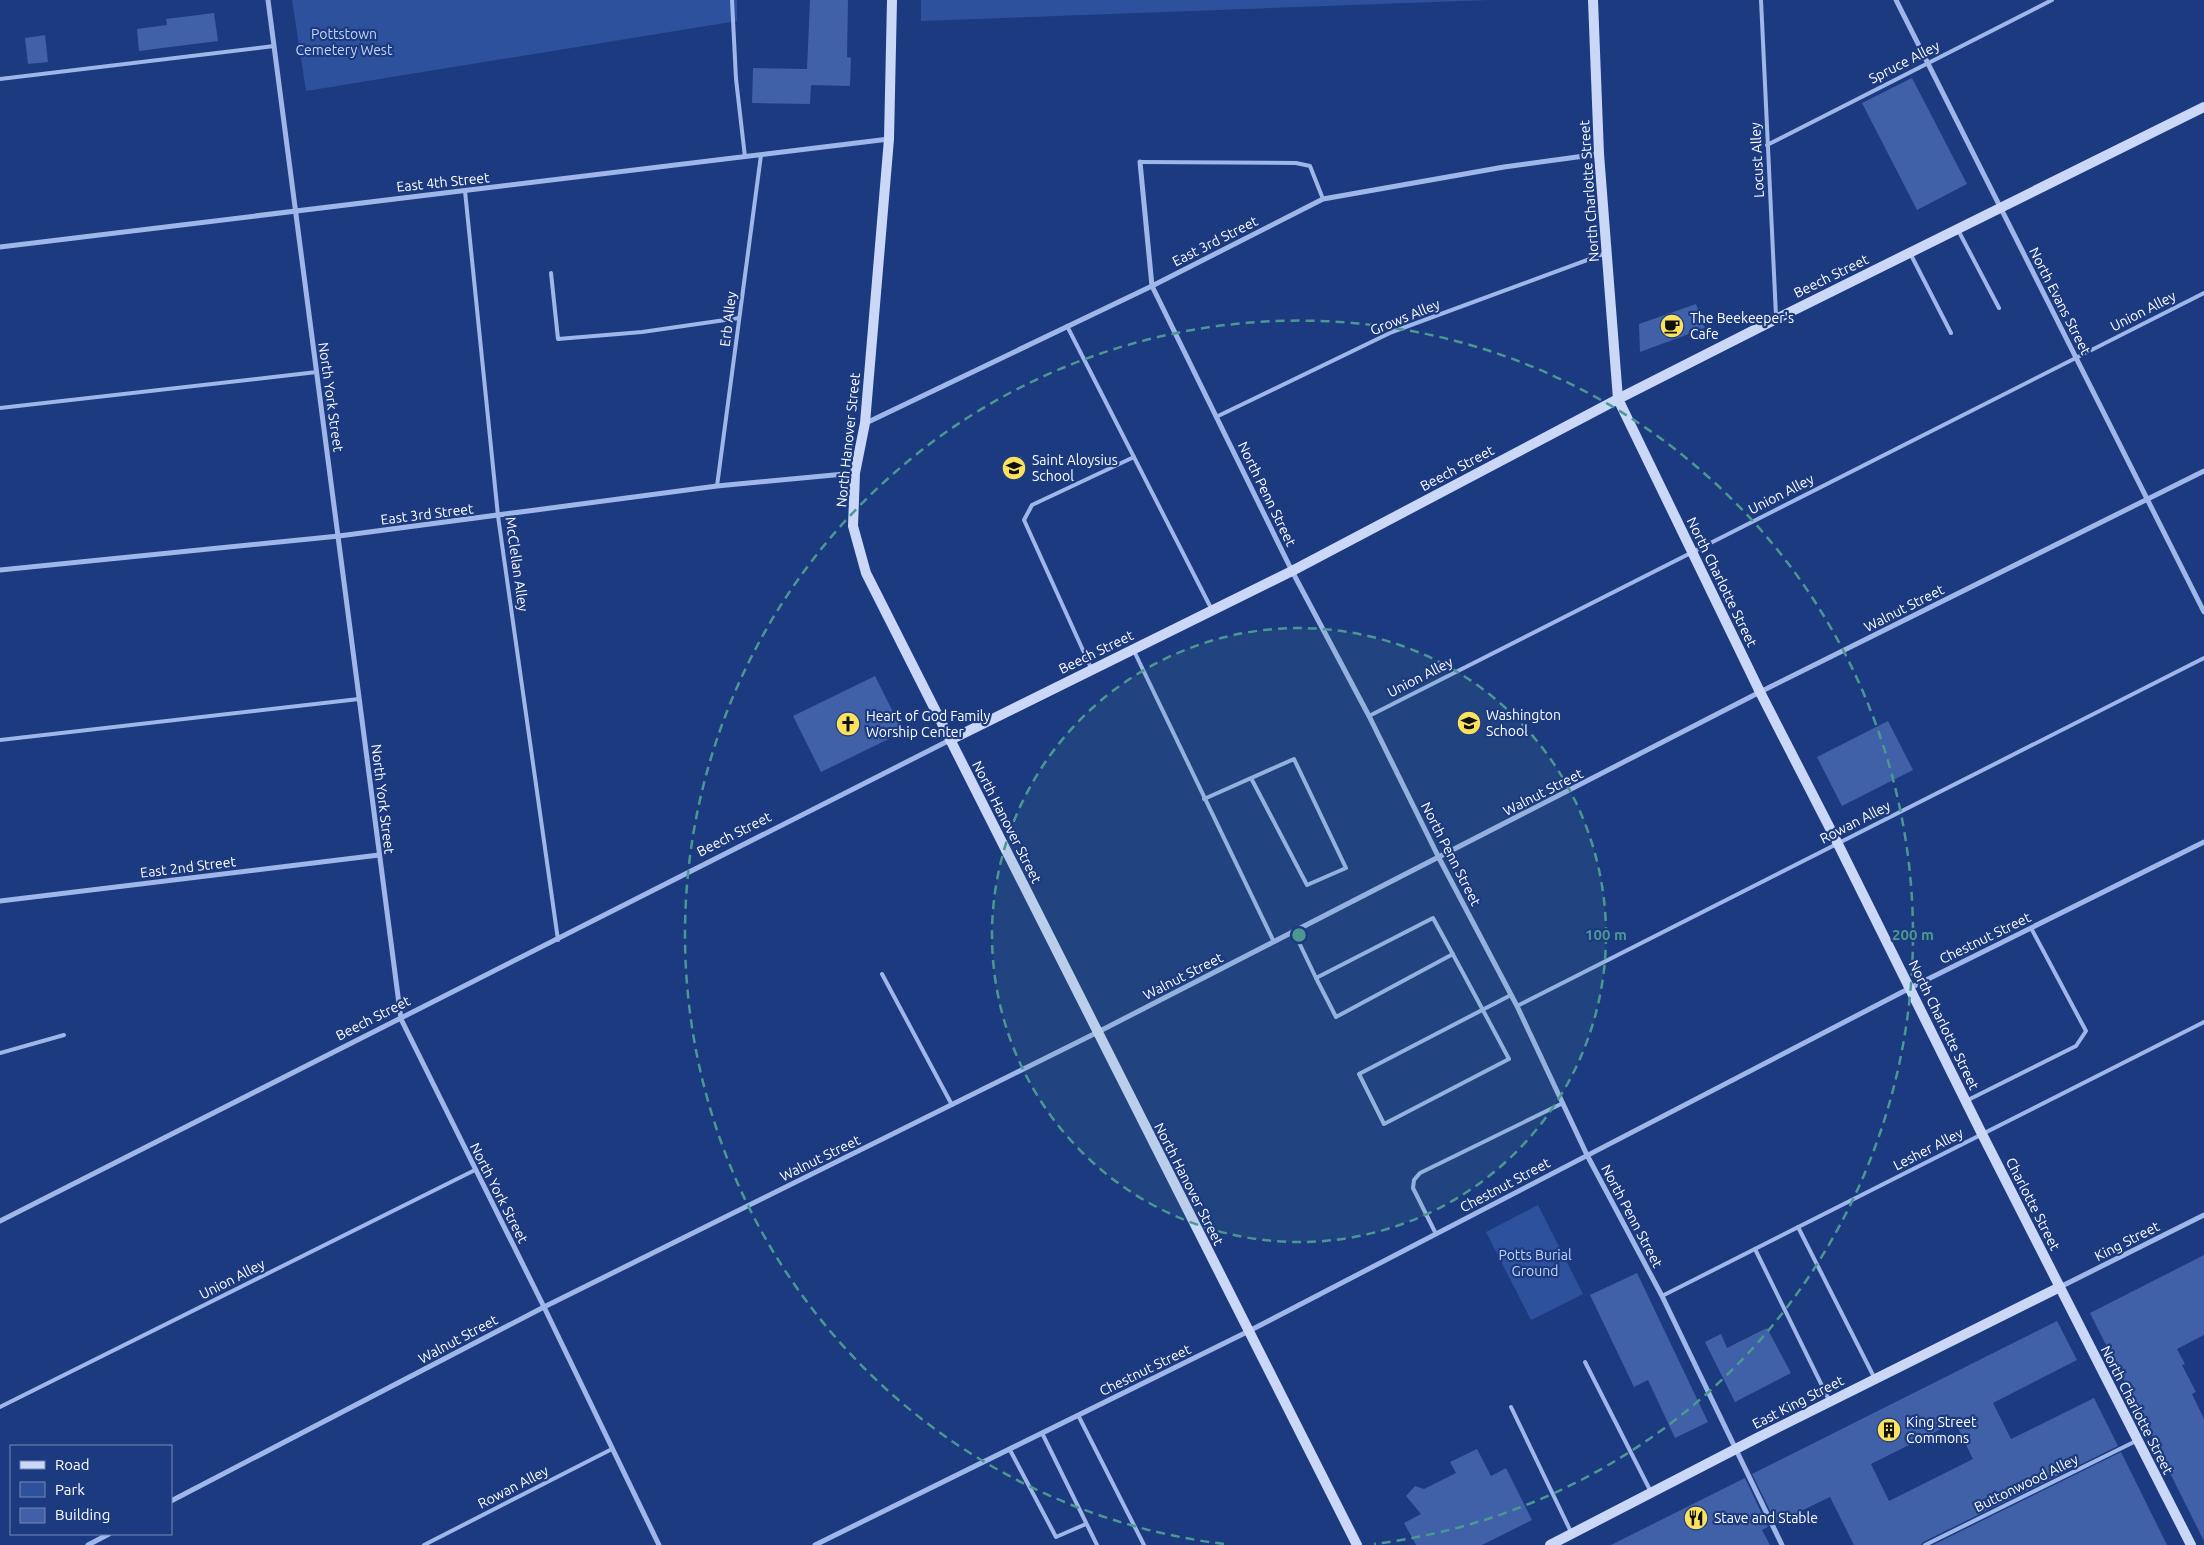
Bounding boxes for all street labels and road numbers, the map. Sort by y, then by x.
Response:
street label: Spruce Alley [1866,37,1942,87]
street label: North Charlotte Street [1576,119,1602,262]
street label: Locust Alley [1747,122,1767,198]
street label: East 4th Street [396,169,491,195]
street label: East 3rd Street [1170,212,1261,269]
street label: North Evans Street [2026,245,2094,358]
street label: Beech Street [1791,251,1871,301]
street label: Union Alley [2108,288,2179,334]
street label: Erb Alley [717,290,739,348]
street label: Grows Alley [1368,296,1442,338]
street label: North York Street [315,341,347,453]
street label: North Hanover Street [833,371,863,508]
street label: North Penn Street [1235,439,1299,549]
street label: Beech Street [1417,442,1497,494]
street label: Union Alley [1746,471,1817,517]
street label: East 3rd Street [380,500,475,528]
street label: North Charlotte Street [1684,515,1761,650]
street label: McClellan Alley [502,516,532,613]
street label: Walnut Street [1861,581,1947,635]
street label: Beech Street [1056,627,1136,677]
street label: Union Alley [1385,654,1456,700]
street label: North York Street [368,743,398,855]
street label: North Hanover Street [969,758,1045,886]
street label: Walnut Street [1500,765,1586,819]
street label: Rowan Alley [1817,797,1893,847]
street label: North Penn Street [1418,799,1484,909]
street label: Beech Street [694,808,774,860]
street label: East 2nd Street [139,853,237,881]
street label: Chestnut Street [1937,909,2034,967]
street label: Walnut Street [1140,949,1226,1003]
street label: North Charlotte Street [1906,958,1983,1093]
street label: Beech Street [333,992,413,1044]
street label: North Hanover Street [1151,1120,1227,1248]
street label: Lesher Alley [1890,1124,1966,1173]
street label: Walnut Street [777,1131,863,1184]
street label: North York Street [467,1140,531,1246]
street label: Chestnut Street [1457,1154,1553,1215]
street label: Charlotte Street [2003,1155,2063,1253]
street label: North Penn Street [1598,1162,1666,1271]
street label: King Street [2092,1218,2163,1264]
street label: Union Alley [197,1256,268,1302]
street label: Walnut Street [416,1311,501,1367]
street label: Chestnut Street [1097,1341,1194,1399]
street label: North Charlotte Street [2098,1343,2177,1477]
street label: East King Street [1750,1372,1847,1432]
street label: Buttonwood Alley [1971,1451,2081,1515]
street label: Rowan Alley [475,1462,551,1512]

